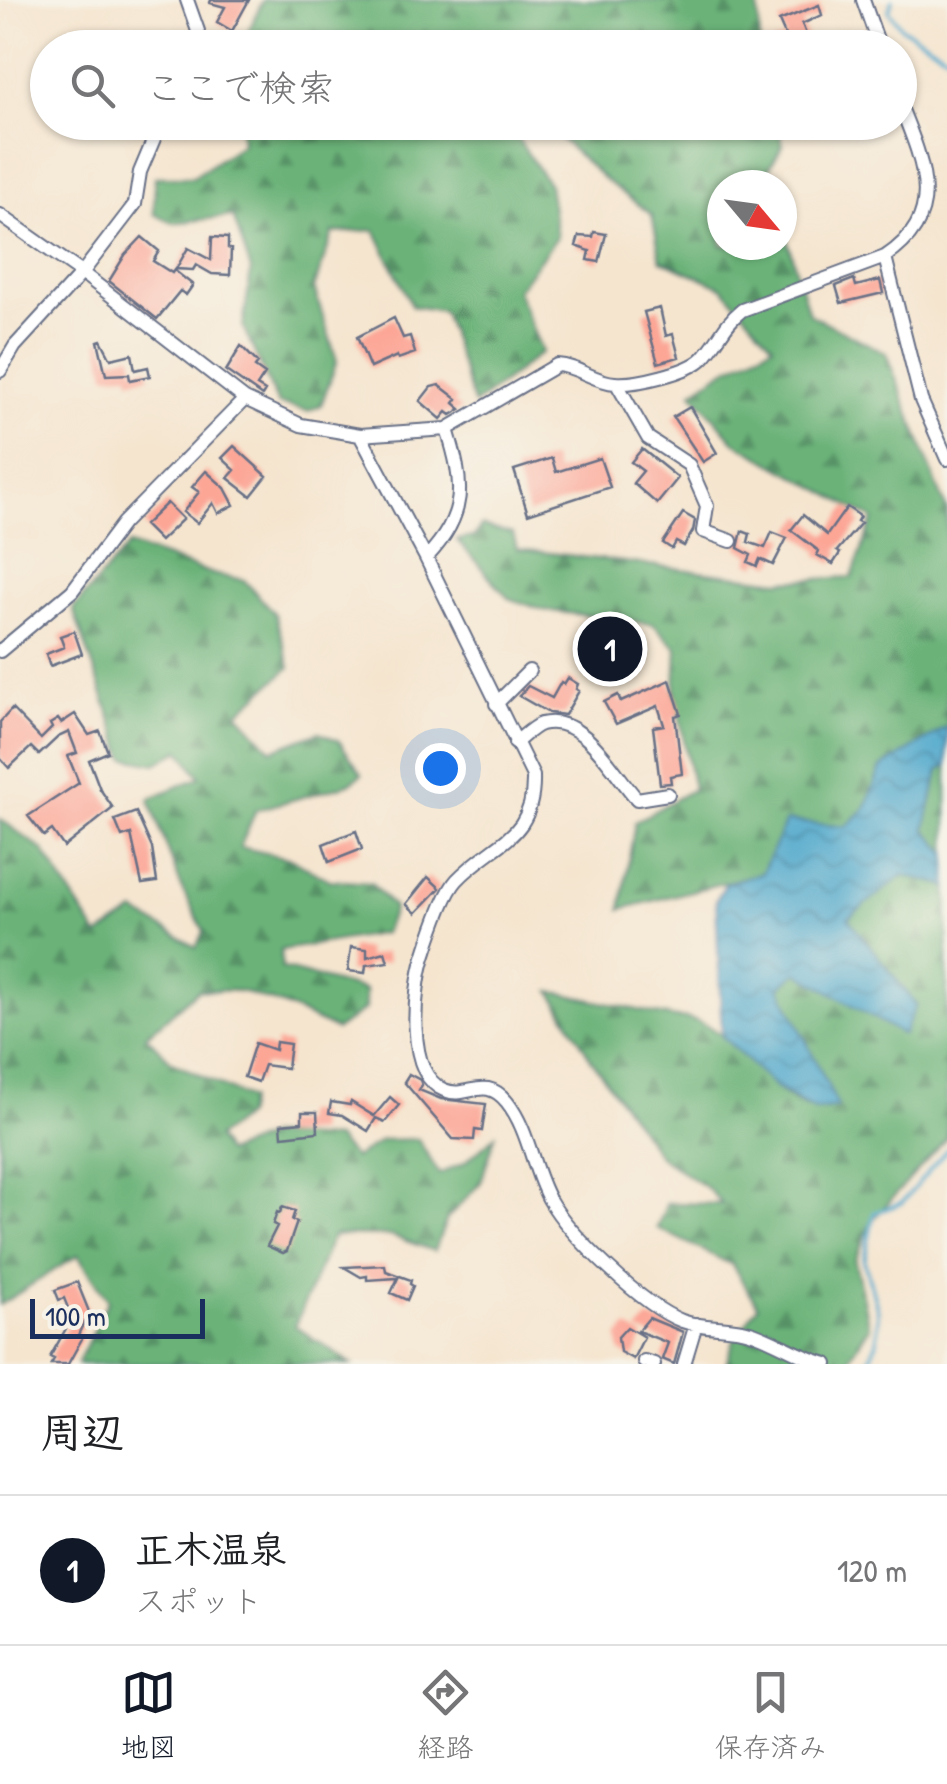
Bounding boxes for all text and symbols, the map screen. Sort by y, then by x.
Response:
search box [30,30,917,140]
icon: search [65,58,120,113]
text: ここで検索 [145,61,335,113]
north arrow [707,170,797,260]
pin: 1 [578,612,642,686]
your location [415,743,466,794]
scale bar [30,1294,205,1338]
text: 100 m [45,1297,106,1335]
text: 周辺 [40,1403,124,1460]
text: 正木温泉 [135,1523,287,1575]
text: 1 [67,1549,78,1592]
text: 120 m [837,1549,907,1592]
text: スポット [135,1579,263,1622]
tab: 地図 [120,1665,177,1766]
tab: 経路 [417,1665,474,1766]
tab: 保存済み [714,1665,827,1766]

